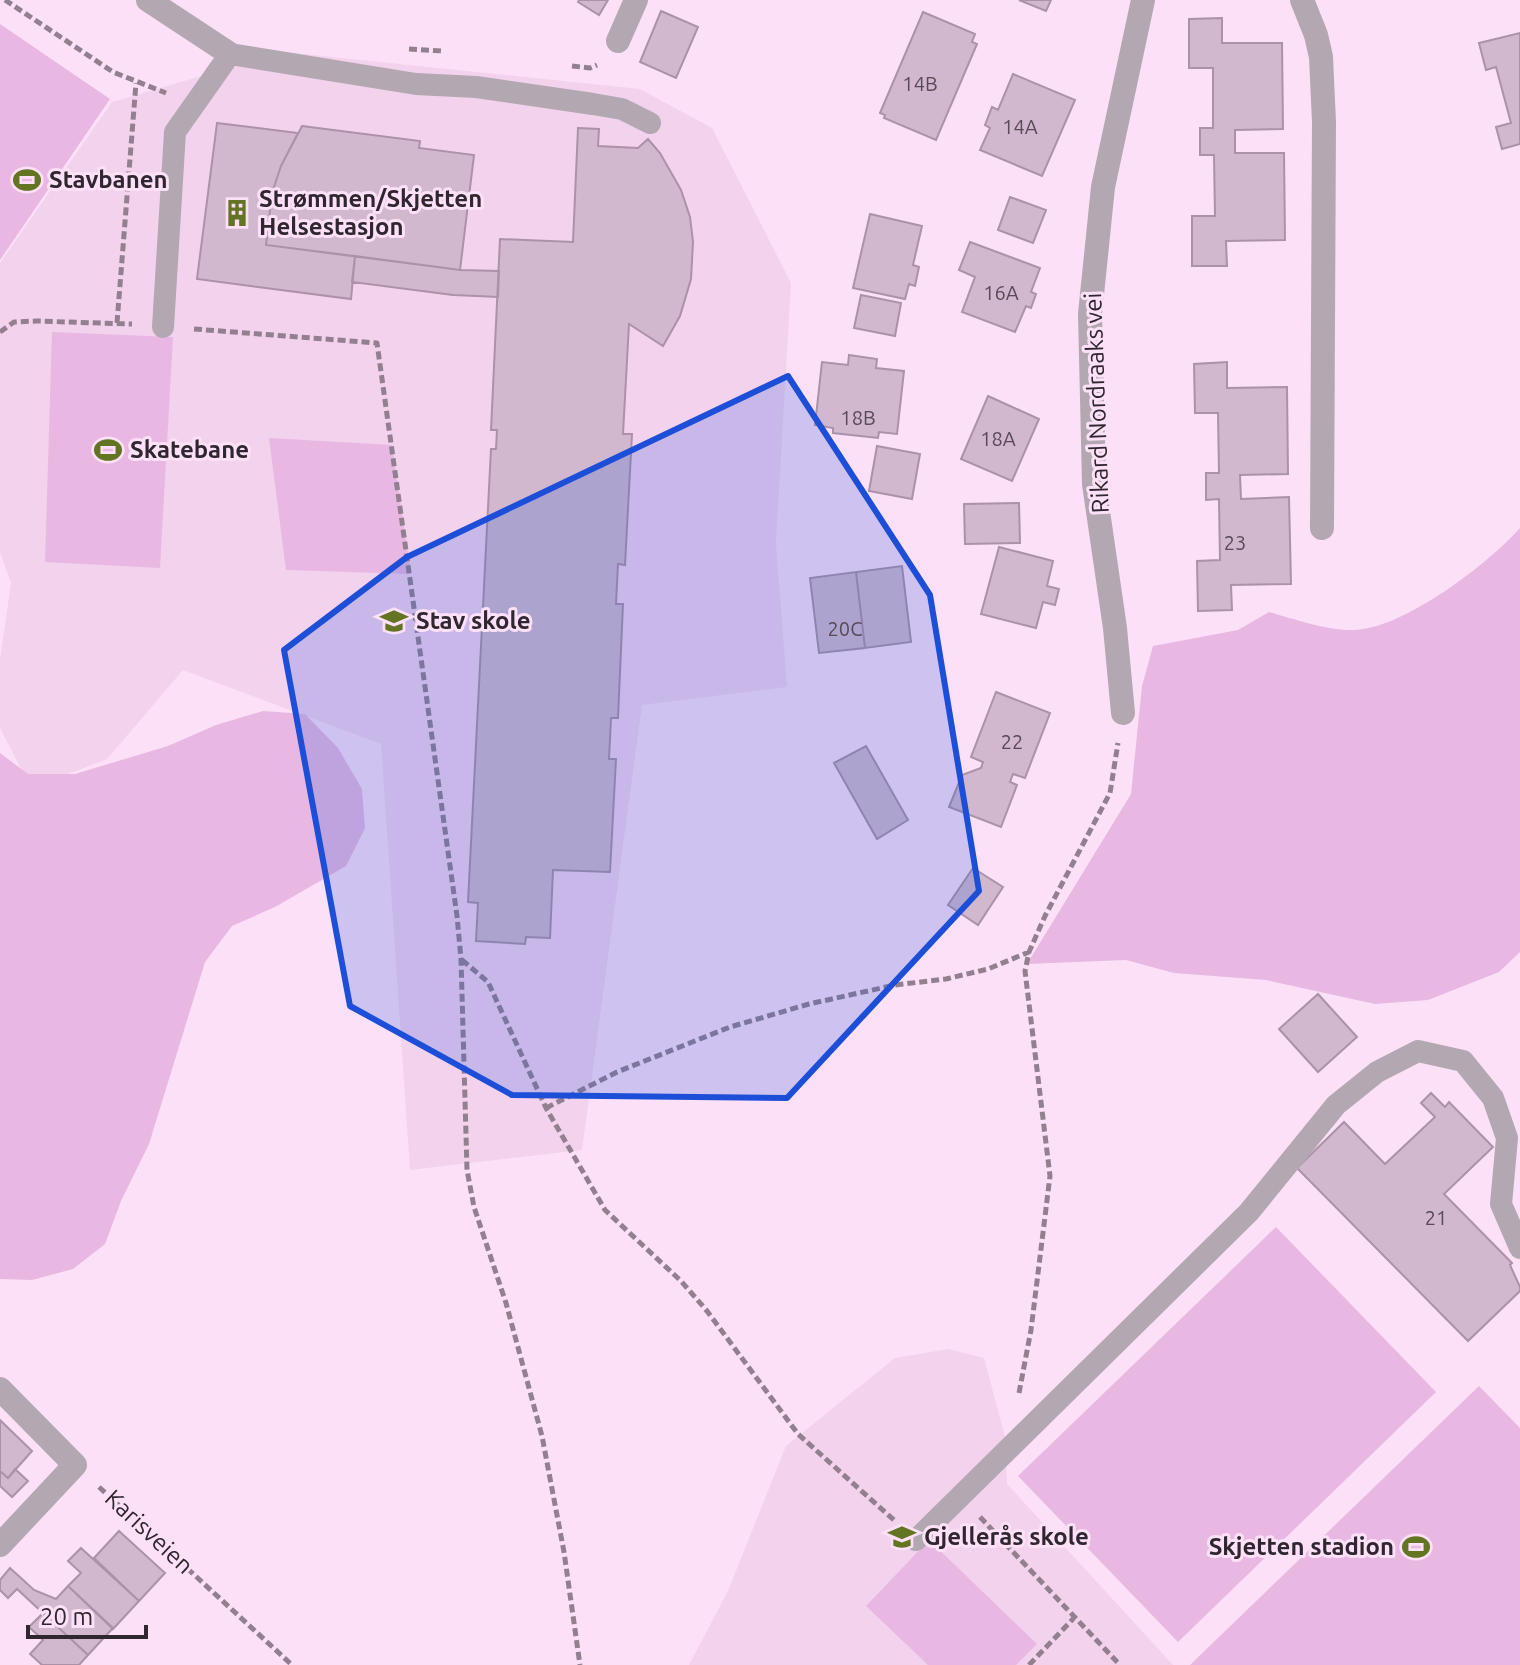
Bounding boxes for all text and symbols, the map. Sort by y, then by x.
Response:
house number: 14B [902,72,938,95]
house number: 14A [1002,115,1038,138]
sports icon: Stavbanen [12,165,42,195]
place label: Stavbanen [49,166,168,193]
place label: Strømmen/Skjetten Helsestasjon [259,185,482,240]
building icon: Strømmen/Skjetten Helsestasjon [222,198,252,228]
house number: 16A [983,281,1019,304]
street label: Rikard Nordraaks vei [1079,292,1114,514]
house number: 18B [840,406,876,429]
house number: 18A [980,427,1016,450]
sports icon: Skatebane [93,435,123,465]
place label: Skatebane [130,436,249,463]
house number: 23 [1224,531,1246,554]
school or university icon: Stav skole [379,606,409,636]
place label: Stav skole [416,607,531,634]
house number: 20C [828,617,862,640]
house number: 22 [1001,730,1023,753]
house number: 21 [1425,1206,1447,1229]
street label: Karisveien [100,1484,199,1579]
school or university icon: Gjellerås skole [887,1522,917,1552]
place label: Gjellerås skole [924,1523,1089,1550]
sports icon: Skjetten stadion [1401,1532,1431,1562]
place label: Skjetten stadion [1209,1533,1394,1560]
scale bar [28,1589,146,1639]
text: 20 m [40,1603,93,1630]

